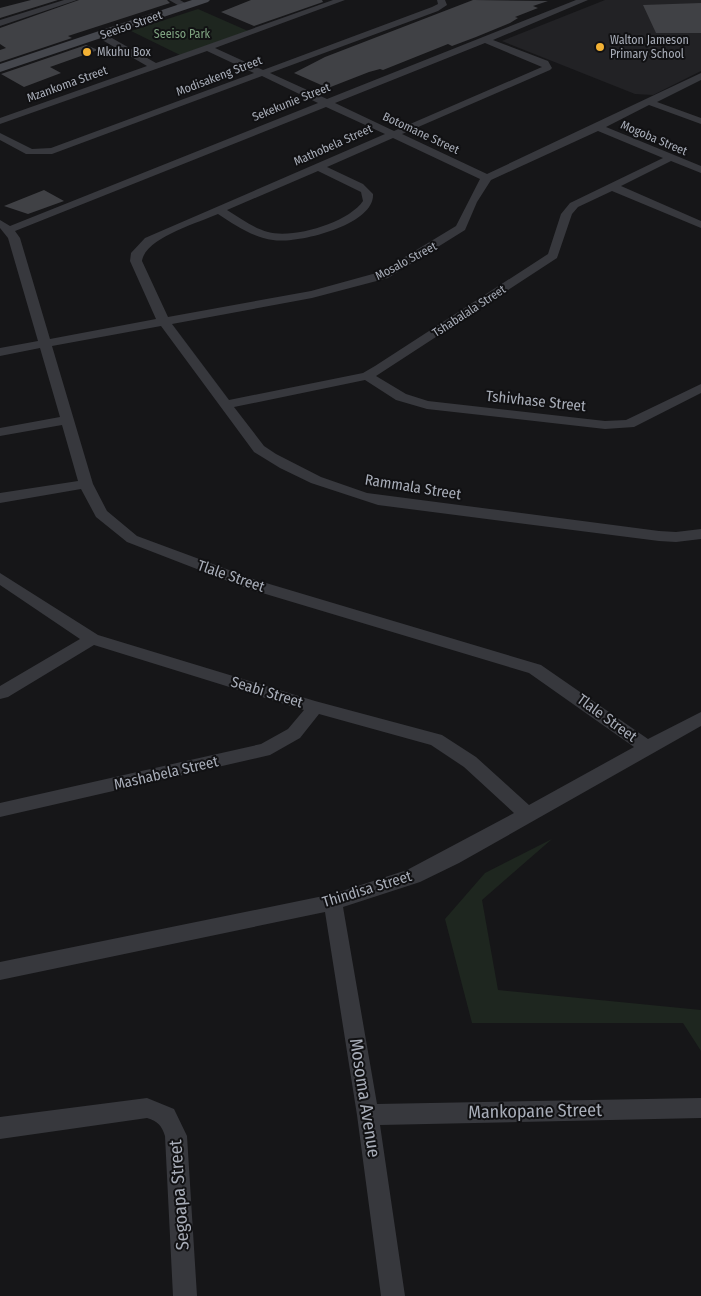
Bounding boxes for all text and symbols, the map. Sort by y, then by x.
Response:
street label: Seeiso Street [98,8,164,42]
park label: Seeiso Park [154,27,211,41]
place label: Walton Jameson Primary School [610,33,689,61]
marker: Walton Jameson Primary School [594,41,606,53]
place label: Mkuhu Box [97,45,152,59]
marker: Mkuhu Box [81,46,93,58]
street label: Modisakeng Street [174,53,264,99]
street label: Mzankoma Street [25,63,109,105]
street label: Sekekunie Street [250,80,332,124]
street label: Botomane Street [381,109,461,157]
street label: Mogoba Street [619,118,690,158]
street label: Mathobela Street [292,121,375,169]
street label: Mosalo Street [373,239,439,283]
street label: Tshabalala Street [430,282,508,340]
street label: Tshivhase Street [485,387,587,415]
street label: Rammala Street [364,471,463,504]
street label: Tlale Street [195,556,267,596]
street label: Seabi Street [229,673,305,711]
street label: Tlale Street [574,690,641,746]
street label: Mashabela Street [112,752,220,794]
street label: Thindisa Street [320,867,414,911]
street label: Mosoma Avenue [345,1037,385,1159]
street label: Mankopane Street [468,1099,602,1123]
street label: Segoapa Street [164,1139,194,1251]

